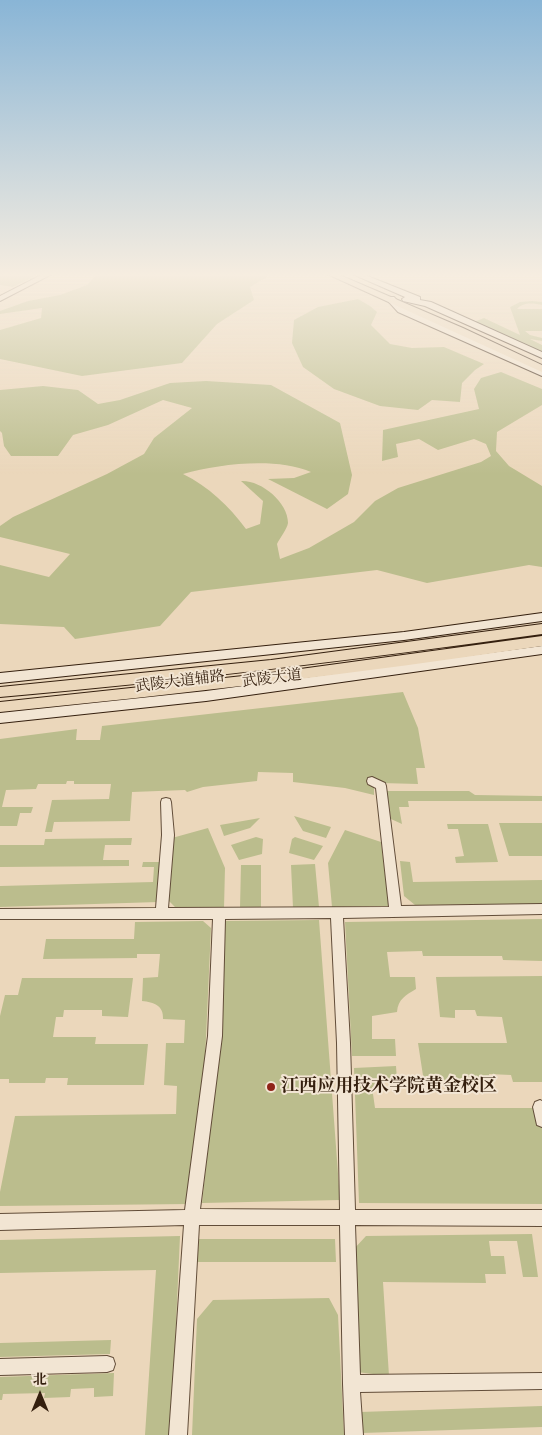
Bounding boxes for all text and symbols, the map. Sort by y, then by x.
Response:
street label: 武陵大道 [241,666,303,692]
street label: 武陵大道辅路 [134,668,226,696]
place label: 江西应用技术学院黄金校区 [281,1076,497,1098]
marker: 江西应用技术学院黄金校区 [265,1081,277,1093]
north arrow [15,1370,65,1420]
text: 北 [33,1370,47,1389]

